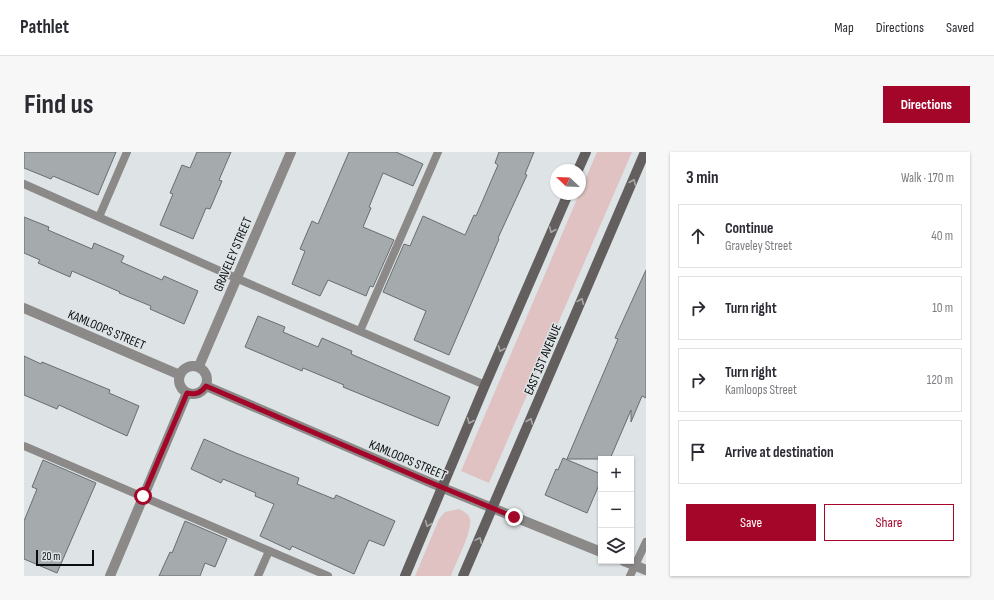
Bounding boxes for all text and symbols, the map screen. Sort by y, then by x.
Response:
text: Pathlet [20,16,69,39]
text: Map [834,19,854,36]
text: Directions [876,19,924,36]
text: Saved [946,19,974,36]
button: Directions [883,86,970,123]
text: Find us [24,88,93,121]
north arrow [550,164,586,200]
text: 3 min [686,168,719,188]
text: Walk · 170 m [901,170,954,186]
one-way arrow [628,178,636,185]
street label: GRAVELEY STREET [210,215,256,294]
text: Continue [725,219,774,238]
icon: ahead [687,225,709,247]
one-way arrow [549,226,557,233]
text: 40 m [931,228,953,244]
text: Graveley Street [725,238,792,254]
icon: right [687,297,709,319]
one-way arrow [576,298,584,306]
text: Turn right [725,299,777,318]
text: 10 m [932,300,953,316]
street label: KAMLOOPS STREET [66,306,148,353]
street label: EAST 1ST AVENUE [521,321,565,397]
one-way arrow [498,345,506,353]
text: Turn right [725,363,777,382]
icon: right [687,369,709,391]
text: 120 m [927,372,953,388]
text: Kamloops Street [725,382,797,398]
one-way arrow [467,417,475,424]
one-way arrow [525,417,533,425]
street label: KAMLOOPS STREET [367,436,449,483]
icon: arrive [687,441,709,463]
text: Arrive at destination [725,443,834,462]
map controls [598,456,634,564]
button: + [598,456,634,492]
route start [134,487,152,505]
button: − [598,492,634,528]
button: Save [686,504,816,541]
button: Share [824,504,954,541]
route end [505,508,523,526]
one-way arrow [424,521,432,528]
button: layers [598,528,634,564]
one-way arrow [474,537,482,545]
scale bar [36,548,94,567]
text: 20 m [42,550,60,563]

